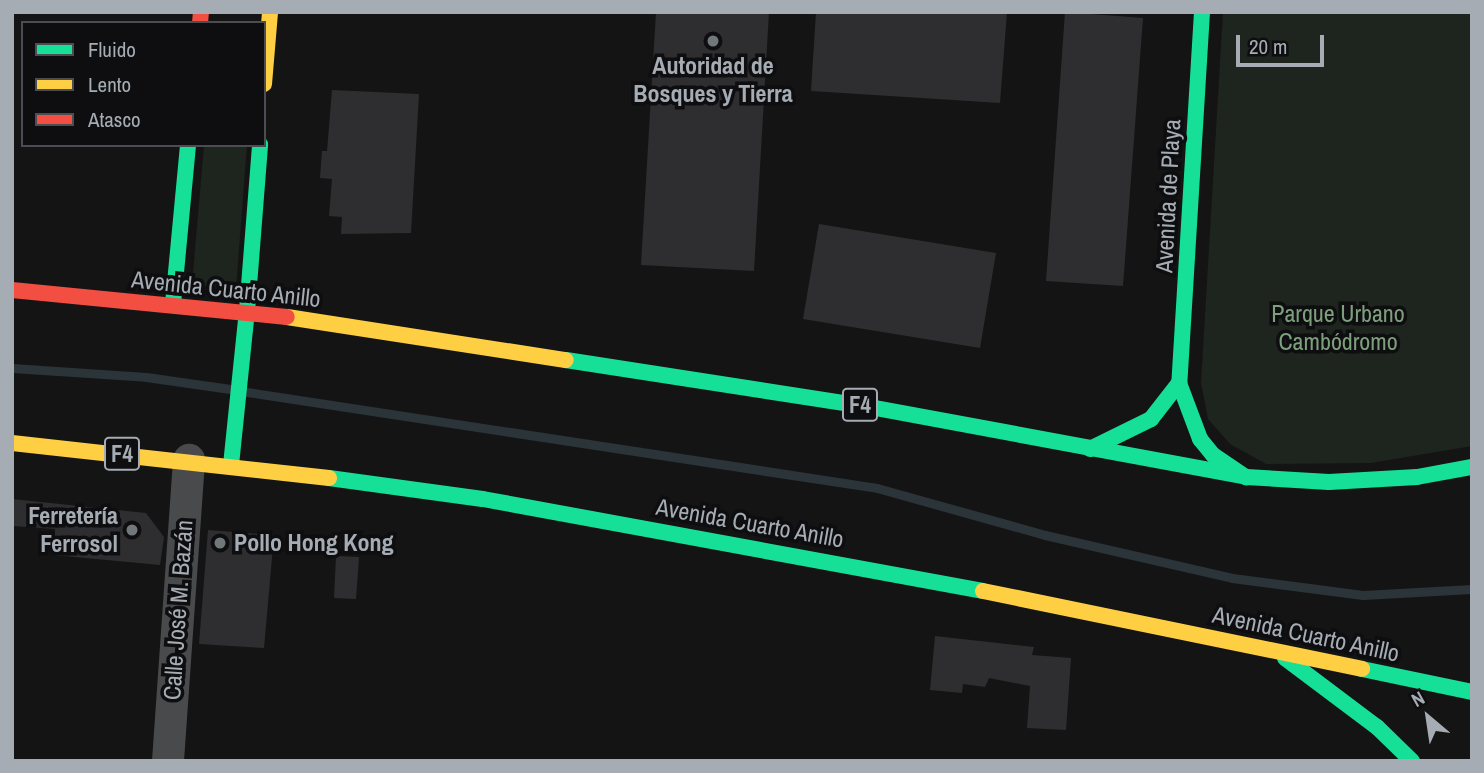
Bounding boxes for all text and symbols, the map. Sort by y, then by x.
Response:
legend [21,21,266,147]
scale bar [1239,21,1326,65]
text: 20 m [1249,32,1287,61]
marker: Autoridad de Bosques y Tierra [705,33,721,49]
text: Fluido [88,35,136,64]
place label: Autoridad de Bosques y Tierra [633,52,793,108]
text: Lento [88,70,131,99]
text: Atasco [88,105,141,134]
street label: Avenida de Playa [1150,118,1186,274]
street label: Avenida Cuarto Anillo [129,265,323,313]
park label: Parque Urbano Cambódromo [1271,300,1405,356]
road number: F4 [841,386,879,424]
road number: F4 [103,435,141,474]
street label: Avenida Cuarto Anillo [653,492,847,554]
place label: Ferretería Ferrosol [28,502,118,558]
street label: Calle José M. Bazán [157,519,199,701]
marker: Ferretería Ferrosol [124,522,140,538]
place label: Pollo Hong Kong [234,529,394,557]
marker: Pollo Hong Kong [212,535,228,551]
street label: Avenida Cuarto Anillo [1210,600,1402,668]
north arrow [1393,682,1463,752]
text: N [1407,685,1429,713]

